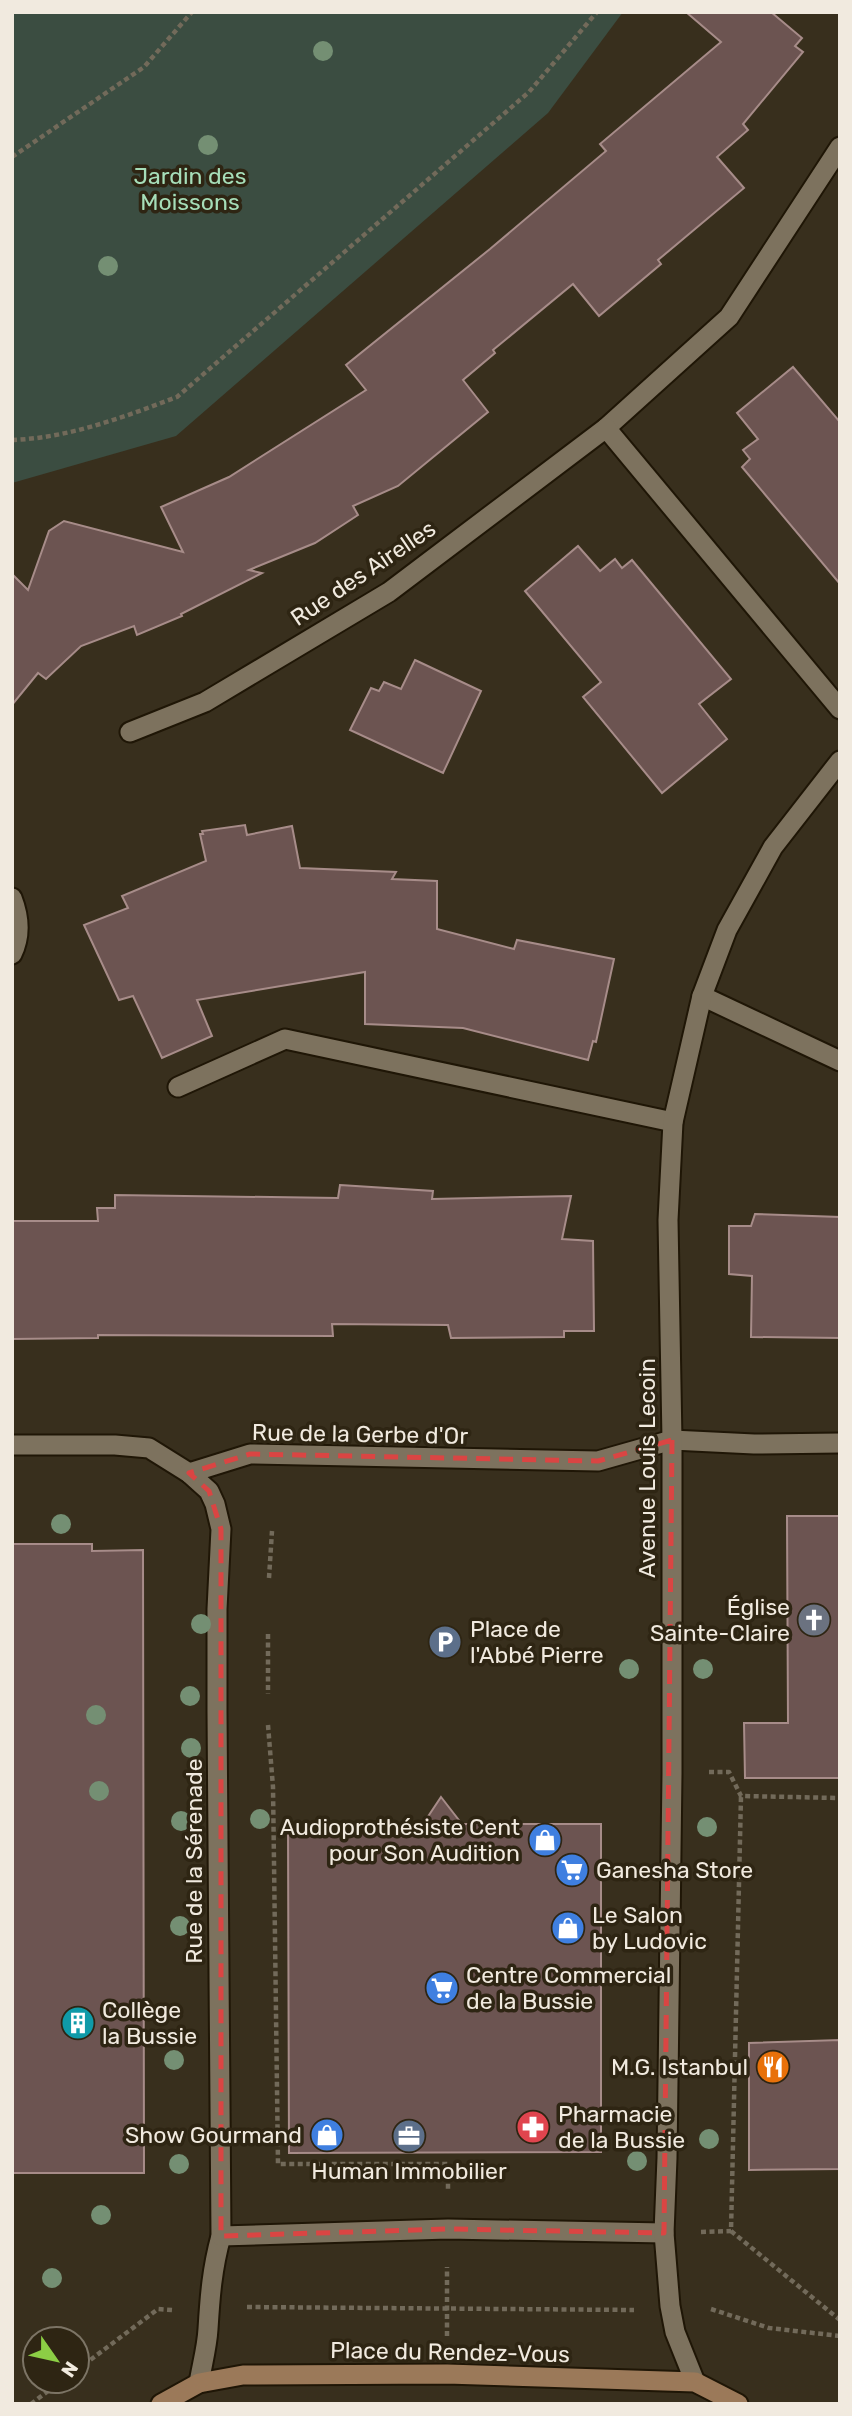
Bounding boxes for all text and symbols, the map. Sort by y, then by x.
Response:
park label: Jardin des Moissons [134,162,246,216]
street label: Rue des Airelles [285,514,441,632]
street label: Avenue Louis Lecoin [633,1358,661,1578]
street label: Rue de la Gerbe d'Or [252,1418,469,1450]
place label: Église Sainte-Claire [650,1593,790,1647]
church icon: Église Sainte-Claire [795,1601,833,1639]
place label: Place de l'Abbé Pierre [470,1615,604,1669]
parking icon: Place de l'Abbé Pierre [426,1623,464,1661]
street label: Rue de la Sérenade [180,1758,208,1964]
place label: Audioprothésiste Cent pour Son Audition [280,1813,520,1867]
shop icon: Audioprothésiste Cent pour Son Audition [526,1821,564,1859]
supermarket icon: Ganesha Store [553,1851,591,1889]
place label: Ganesha Store [596,1856,753,1884]
place label: Le Salon by Ludovic [592,1901,707,1955]
shop icon: Le Salon by Ludovic [549,1909,587,1947]
place label: Centre Commercial de la Bussie [466,1961,671,2015]
supermarket icon: Centre Commercial de la Bussie [423,1969,461,2007]
place label: Collège la Bussie [102,1996,197,2050]
building icon: Collège la Bussie [59,2004,97,2042]
restaurant icon: M.G. Istanbul [754,2048,792,2086]
place label: M.G. Istanbul [611,2053,748,2081]
place label: Pharmacie de la Bussie [558,2100,685,2154]
pharmacy icon: Pharmacie de la Bussie [514,2108,552,2146]
shop icon: Show Gourmand [308,2116,346,2154]
office icon: Human Immobilier [390,2117,428,2155]
place label: Show Gourmand [125,2121,302,2149]
place label: Human Immobilier [311,2157,507,2185]
north arrow [21,2325,91,2395]
street label: Place du Rendez-Vous [330,2336,570,2368]
text: N [56,2357,83,2381]

